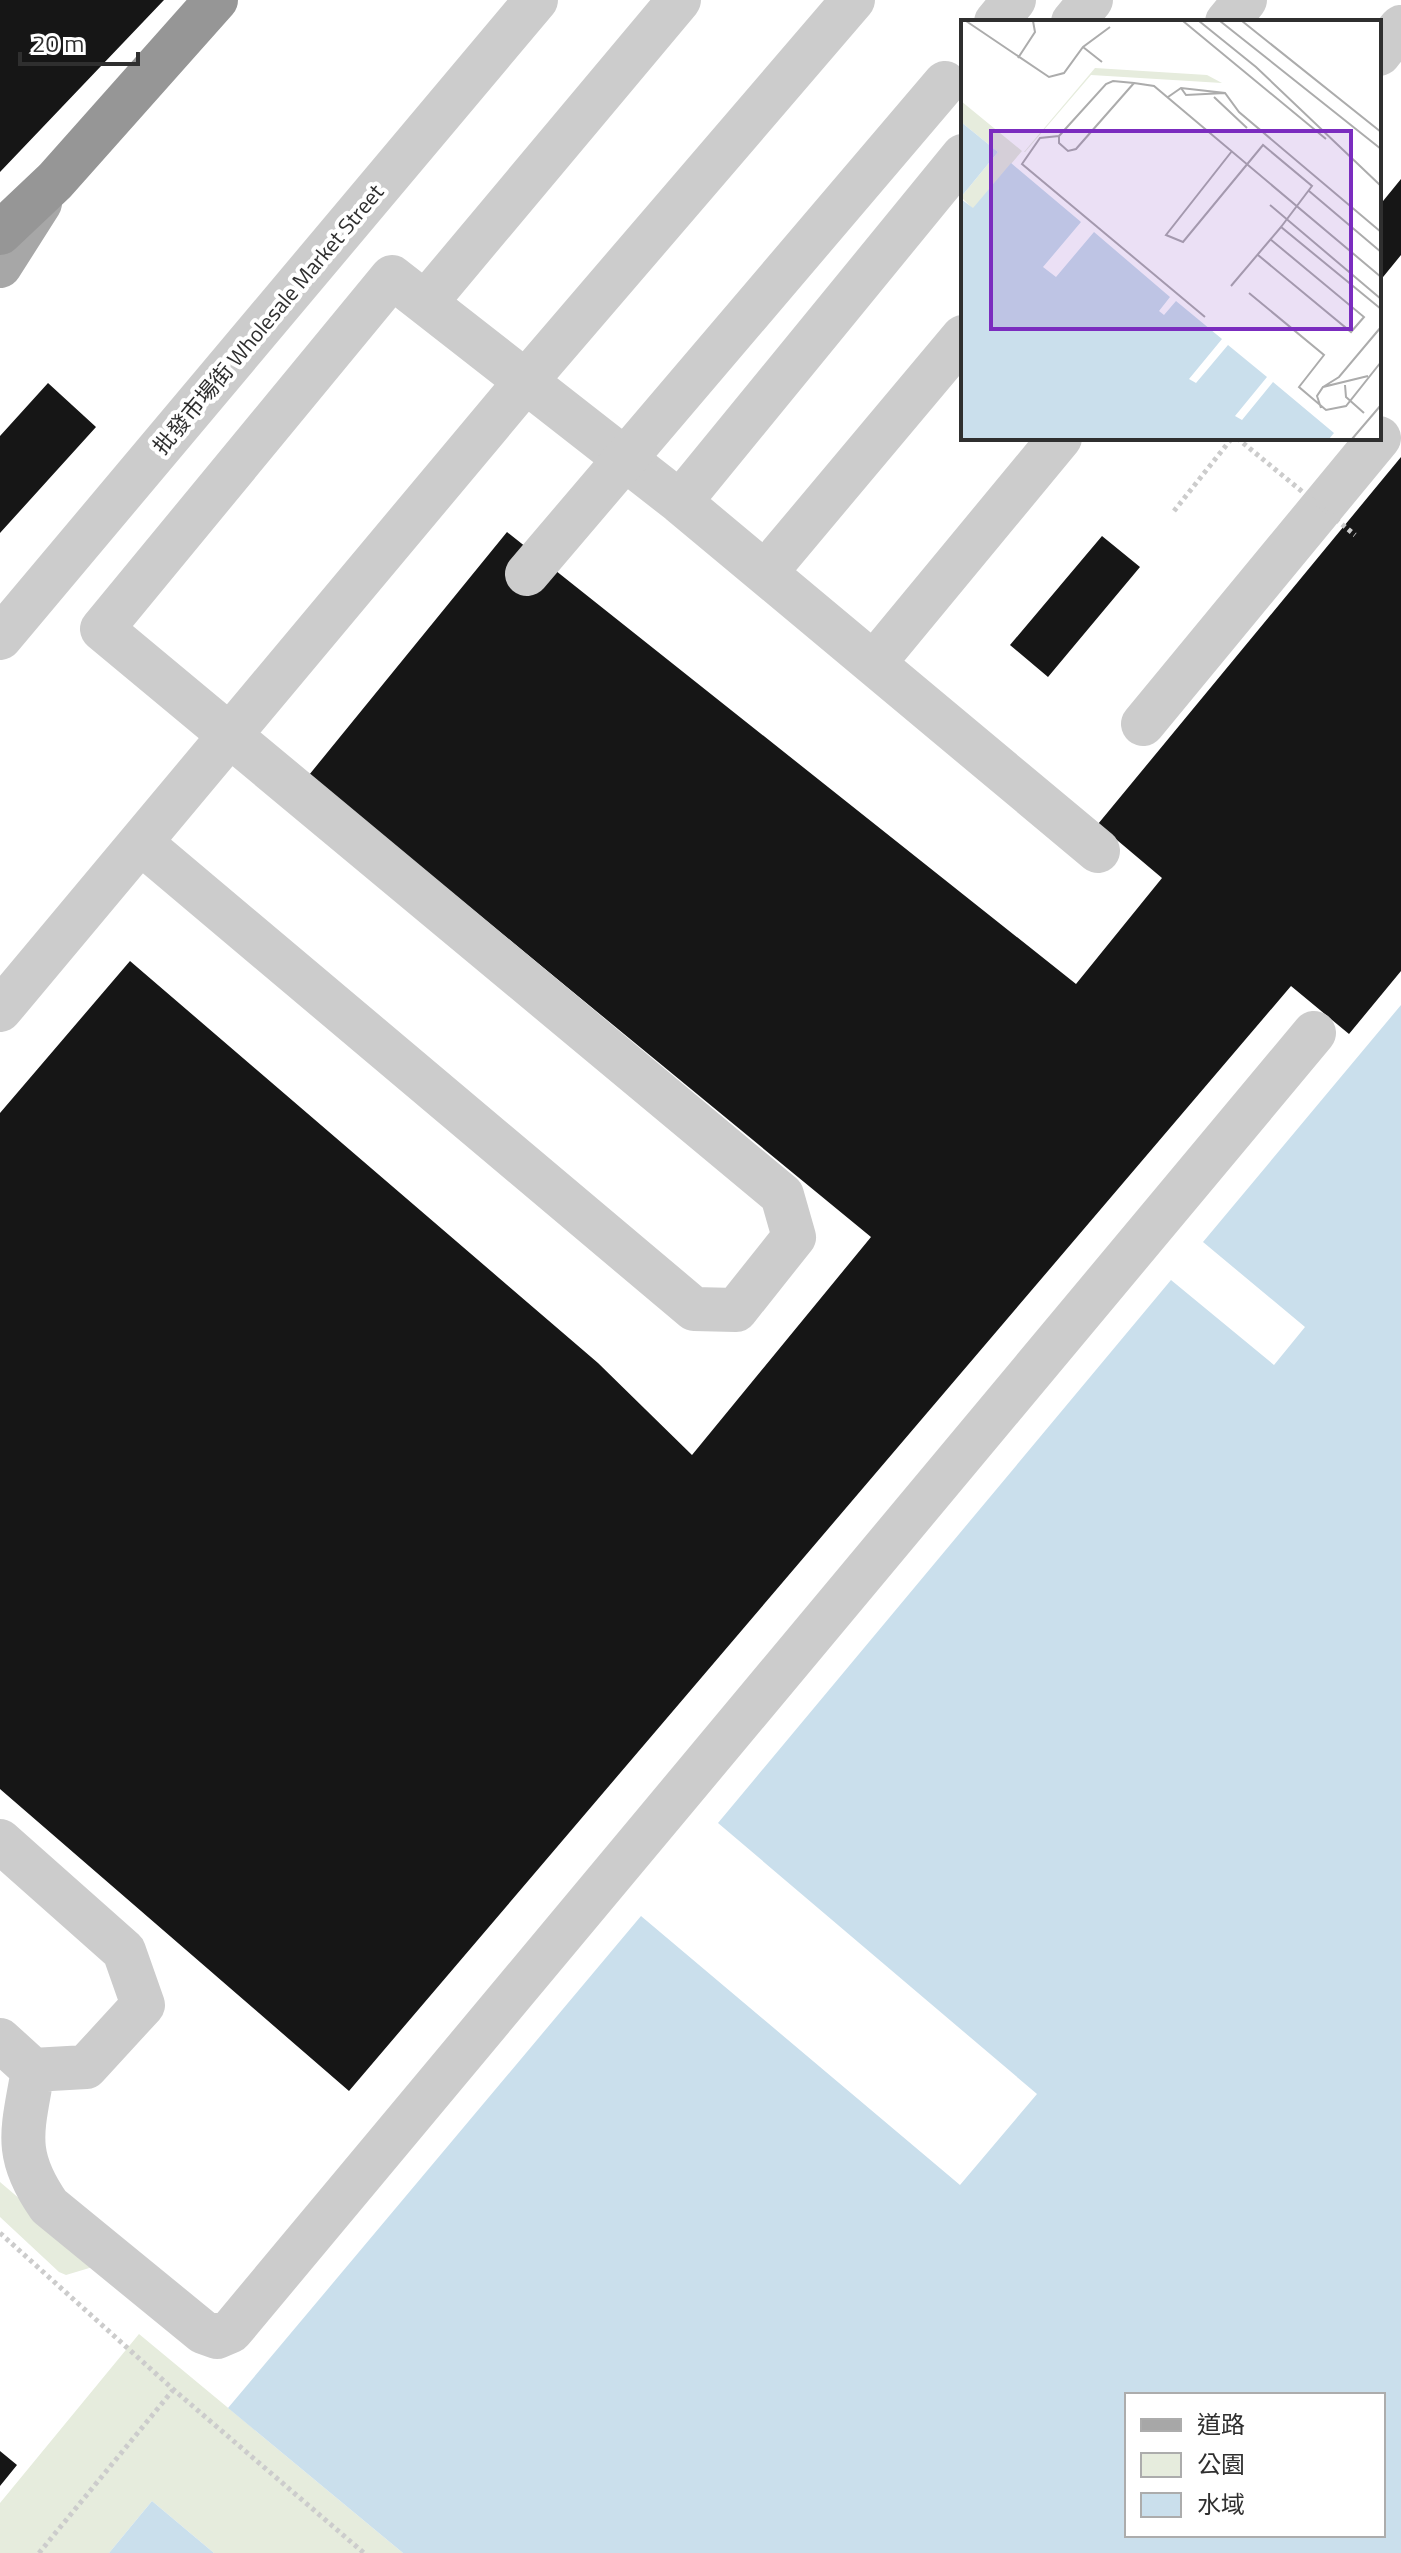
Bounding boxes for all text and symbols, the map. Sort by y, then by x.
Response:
scale bar [20,16,138,66]
inset map [961,20,1381,440]
text: 20 m [32,25,84,61]
street label: 批發市場街 Wholesale Market Street [144,176,392,462]
legend [1125,2393,1385,2537]
text: 道路 [1197,2406,1245,2442]
text: 公園 [1197,2446,1245,2482]
text: 水域 [1197,2486,1245,2522]

